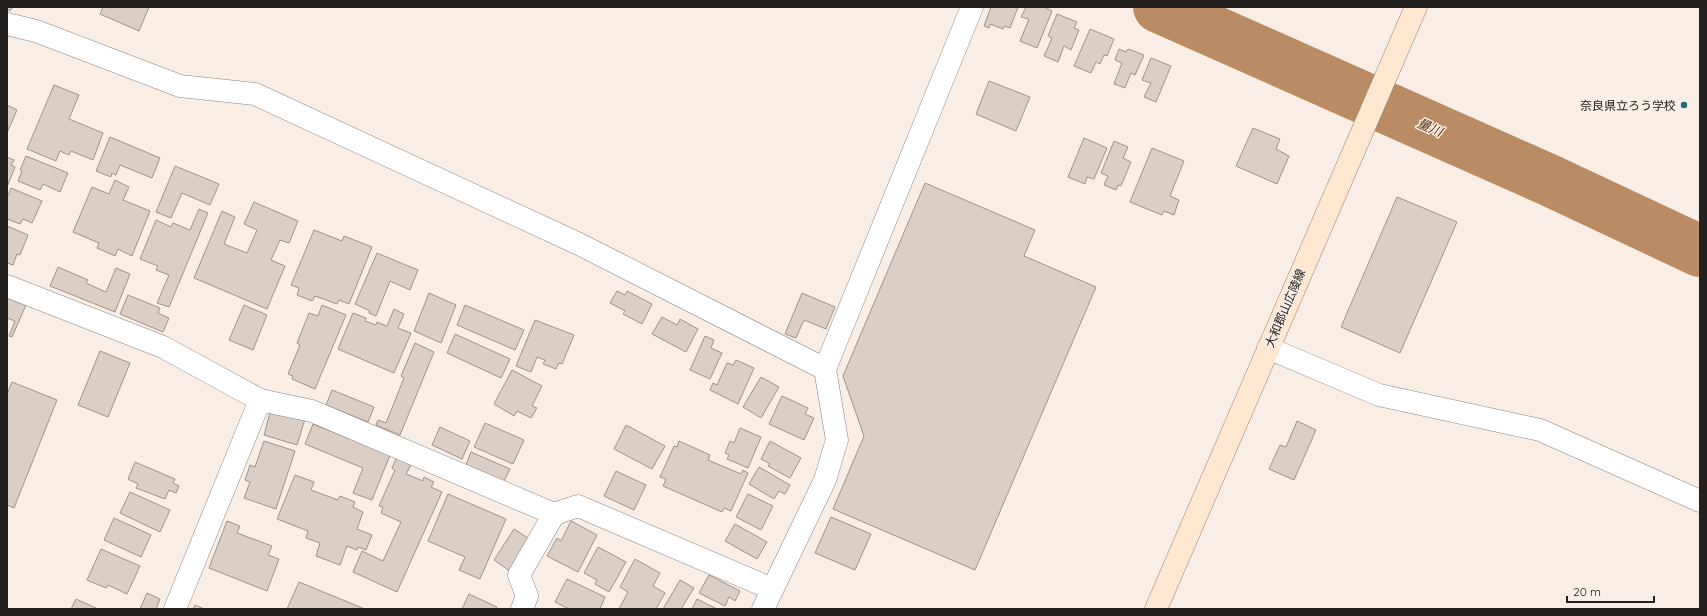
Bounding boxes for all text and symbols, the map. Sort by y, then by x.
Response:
place label: 奈良県立ろう学校 [1580,98,1676,113]
marker: 奈良県立ろう学校 [1679,100,1689,110]
water label: 量川 [1415,114,1447,140]
street label: 大和郡山広陵線 [1262,266,1308,350]
scale bar [1567,578,1654,604]
text: 20 m [1573,584,1601,599]

